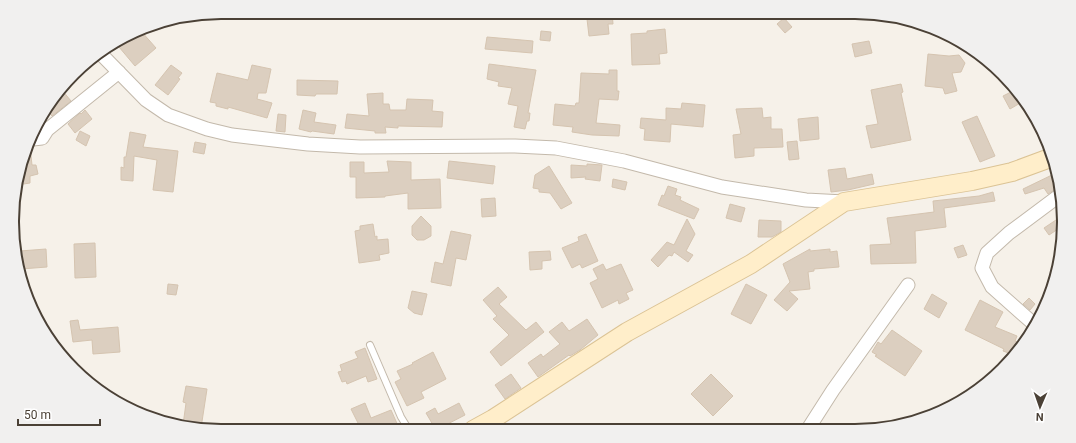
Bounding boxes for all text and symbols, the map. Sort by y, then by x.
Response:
north arrow [1020,387,1060,427]
scale bar [18,401,100,427]
text: 50 m [24,408,51,422]
text: N [1035,410,1044,423]

